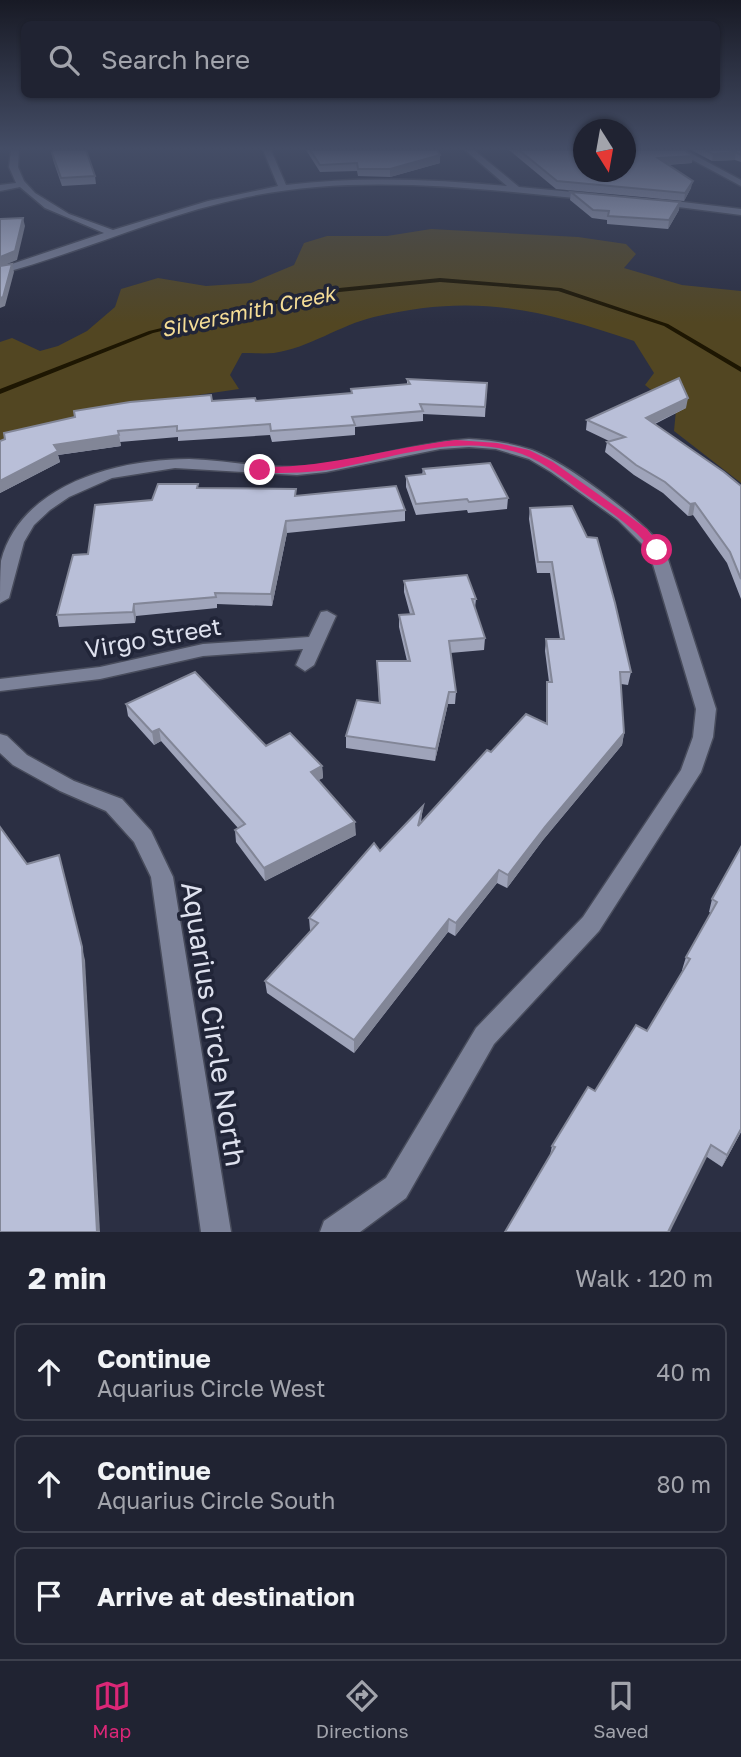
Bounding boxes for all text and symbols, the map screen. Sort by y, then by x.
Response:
search box [21,21,720,98]
icon: search [45,41,83,79]
text: Search here [101,44,250,75]
north arrow [573,119,636,182]
water label: Silversmith Creek [158,279,340,342]
route end [244,454,275,485]
route start [641,534,672,565]
street label: Virgo Street [83,611,223,663]
street label: Aquarius Circle North [175,879,253,1169]
text: 2 min [28,1260,106,1296]
text: Walk · 120 m [575,1264,713,1292]
text: Continue [97,1343,211,1374]
icon: ahead [30,1353,68,1391]
text: 40 m [657,1358,711,1386]
text: Aquarius Circle West [97,1374,325,1402]
text: Continue [97,1455,211,1486]
icon: ahead [30,1465,68,1503]
text: 80 m [657,1470,711,1498]
text: Aquarius Circle South [97,1486,335,1514]
icon: arrive [30,1577,68,1615]
text: Arrive at destination [97,1581,355,1612]
tab: Map [92,1677,131,1742]
tab: Directions [316,1677,409,1742]
tab: Saved [593,1677,649,1742]

